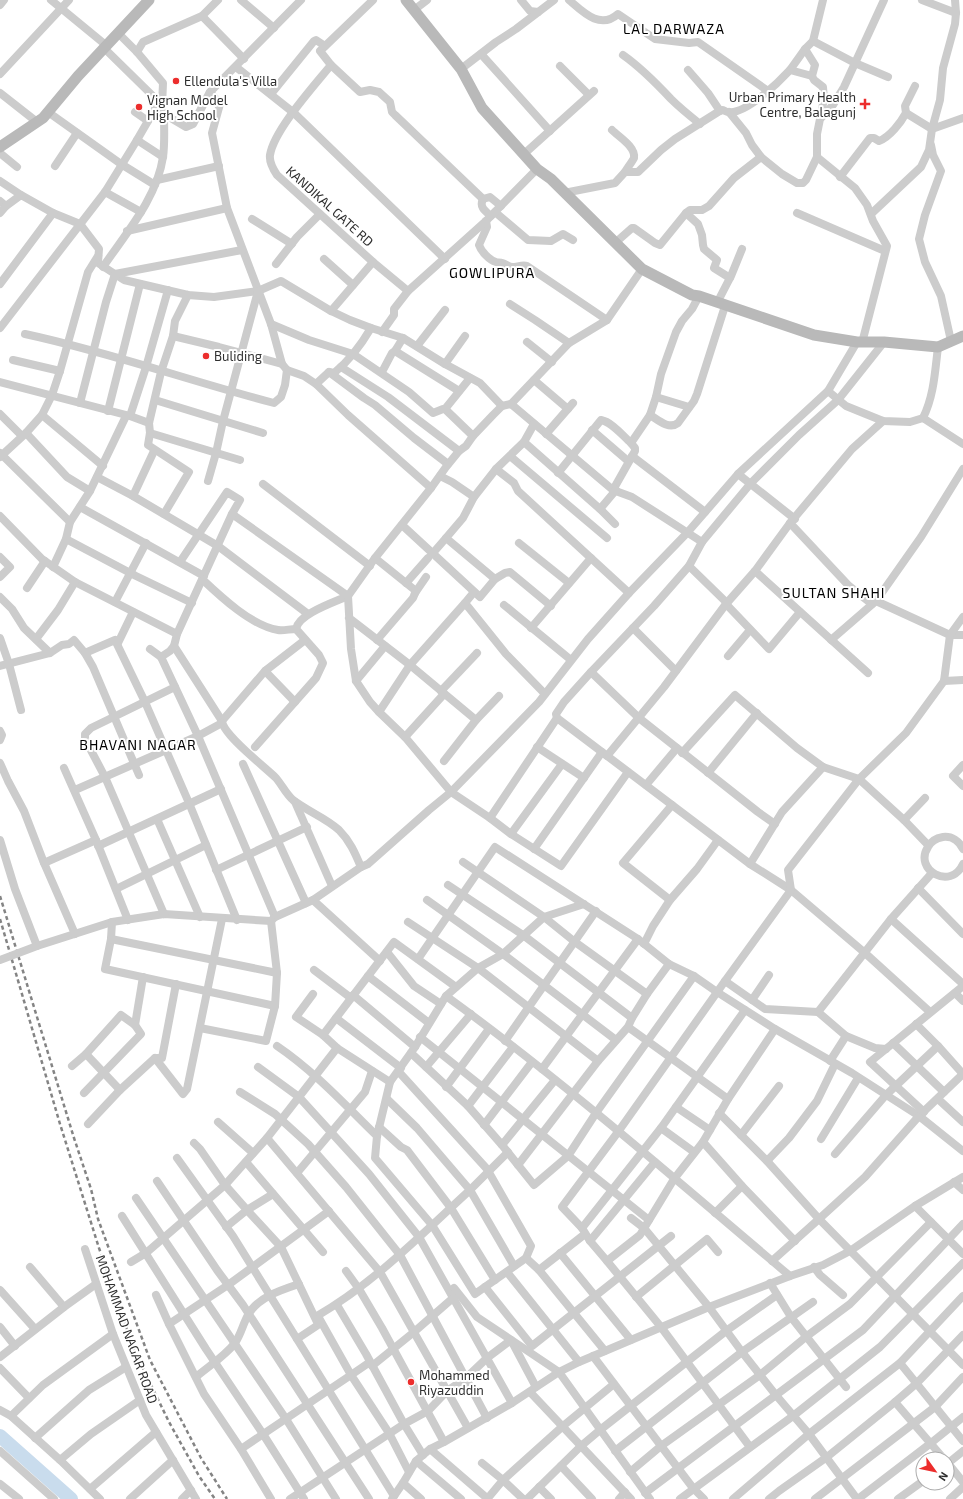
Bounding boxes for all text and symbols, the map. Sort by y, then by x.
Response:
district label: LAL DARWAZA [623,20,725,37]
place label: Ellendula's Villa [184,73,277,89]
marker: Ellendula's Villa [171,76,181,86]
place label: Urban Primary Health Centre, Balagunj [729,89,856,120]
place label: Vignan Model High School [147,92,228,123]
marker: Urban Primary Health Centre, Balagunj [859,98,871,110]
marker: Vignan Model High School [134,102,144,112]
street label: KANDIKAL GATE RD [283,163,377,249]
district label: GOWLIPURA [449,264,535,281]
place label: Buliding [214,348,262,364]
marker: Buliding [201,351,211,361]
district label: SULTAN SHAHI [783,584,885,601]
district label: BHAVANI NAGAR [79,736,197,753]
street label: MOHAMMAD NAGAR ROAD [93,1252,161,1406]
place label: Mohammed Riyazuddin [419,1367,490,1398]
marker: Mohammed Riyazuddin [406,1377,416,1387]
north arrow [915,1451,955,1491]
text: N [936,1470,951,1484]

